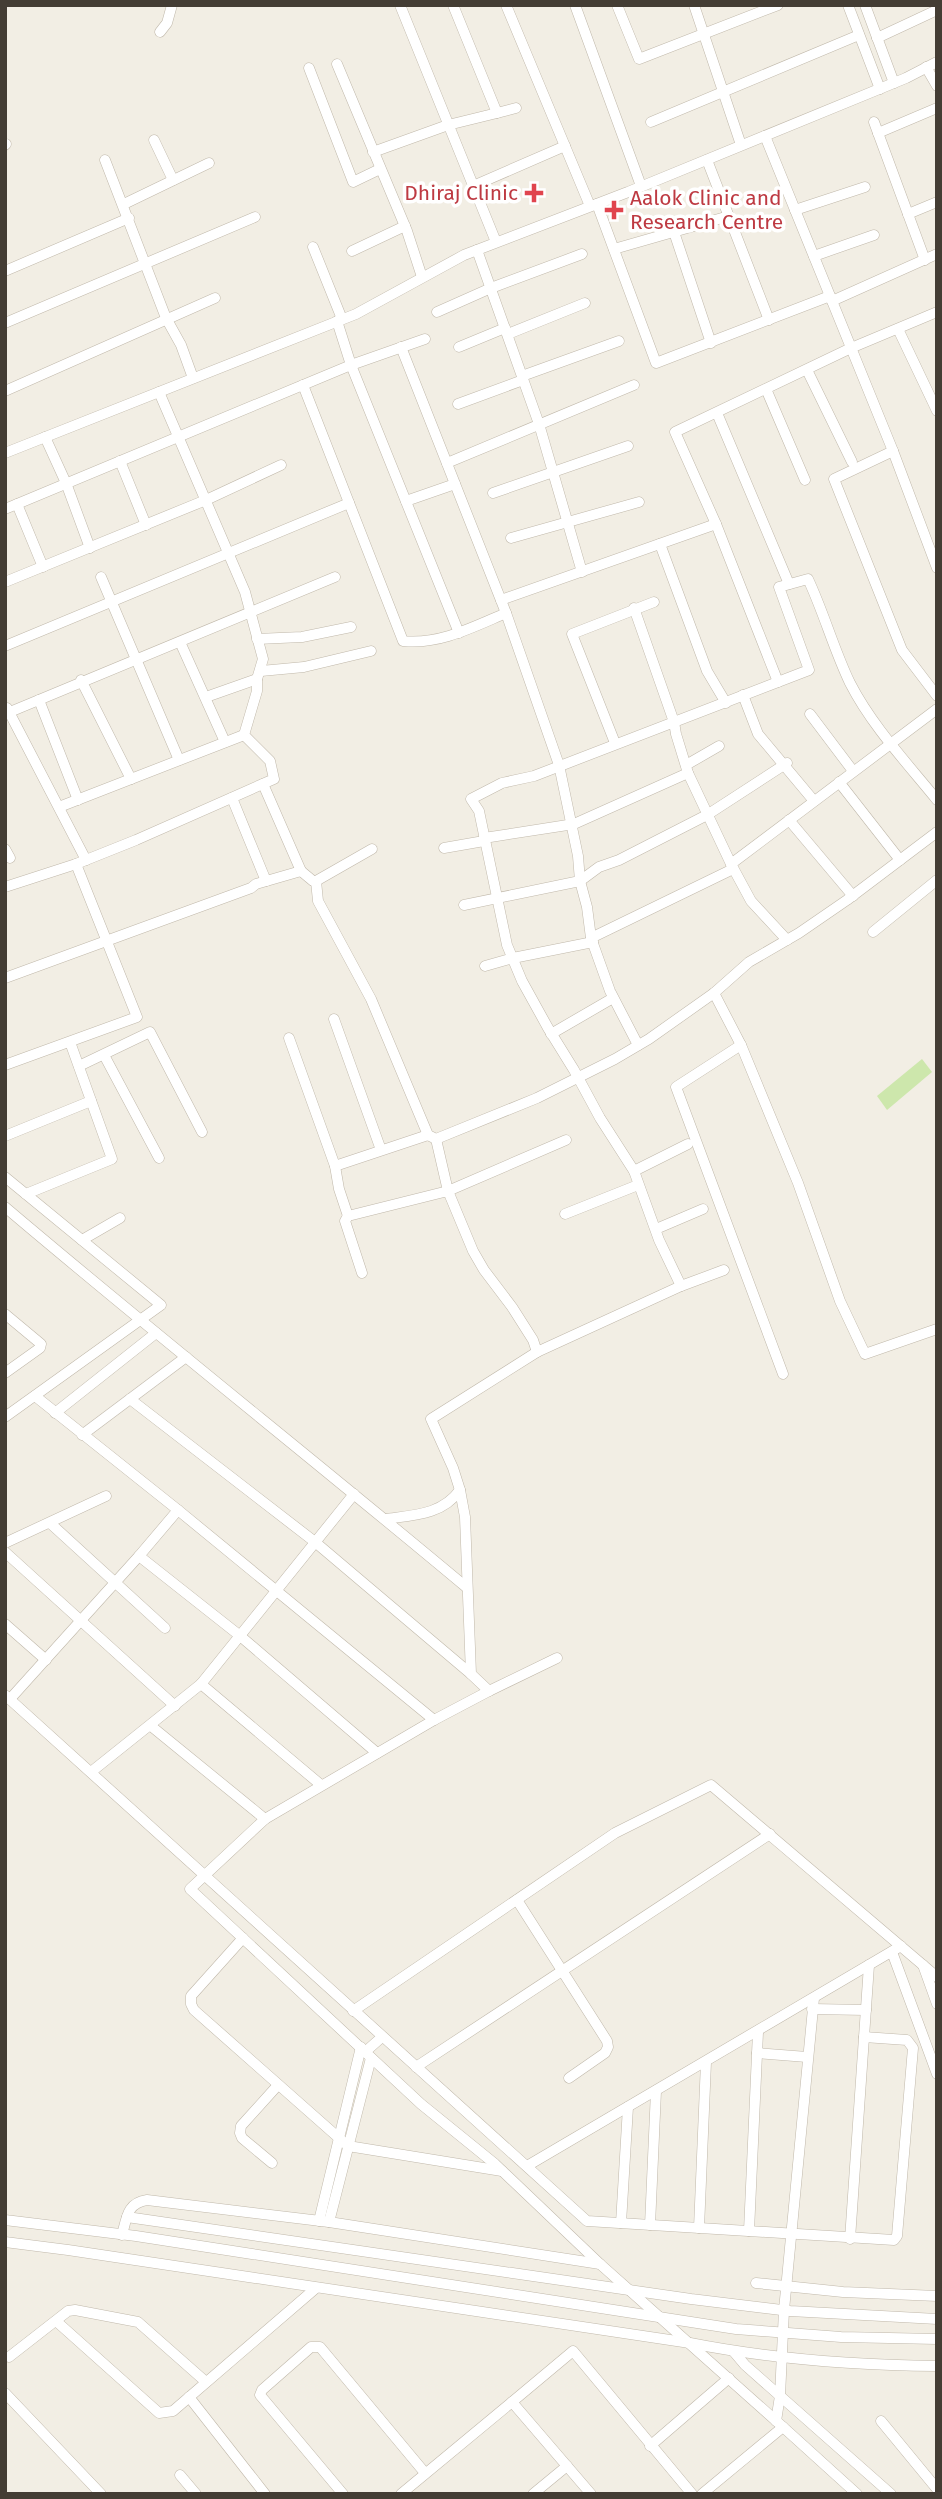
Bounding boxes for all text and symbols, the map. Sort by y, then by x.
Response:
place label: Dhiraj Clinic [404,180,518,206]
marker: Dhiraj Clinic [524,183,544,203]
place label: Aalok Clinic and Research Centre [630,185,783,235]
marker: Aalok Clinic and Research Centre [604,200,624,220]

